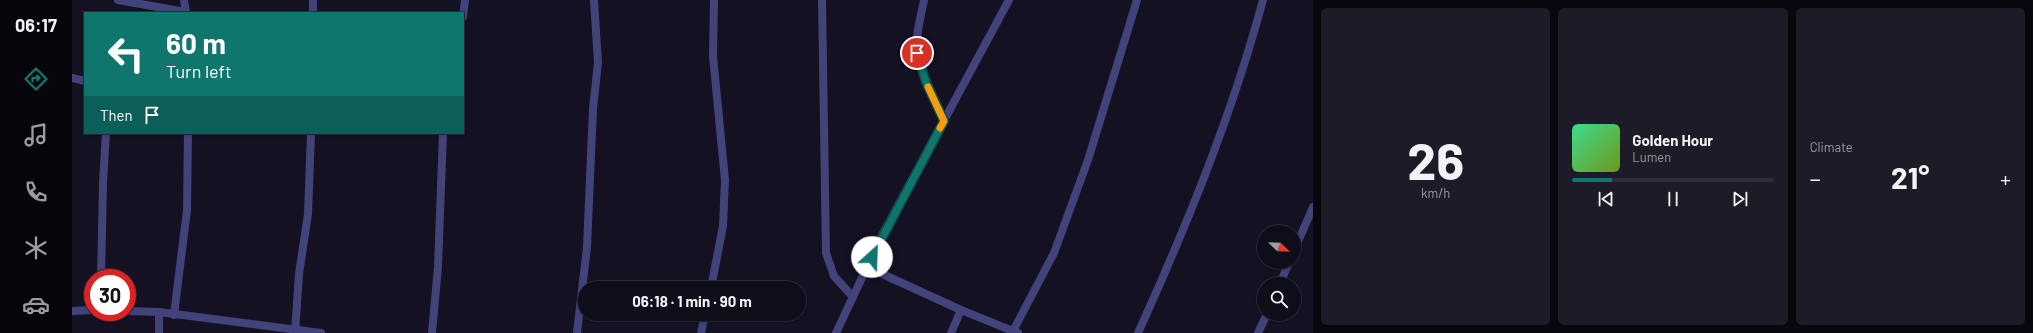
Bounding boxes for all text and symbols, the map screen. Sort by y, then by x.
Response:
text: 06:17 [15,14,57,36]
text: 60 m [166,26,226,60]
icon: left [100,28,152,80]
pin [900,36,934,70]
icon: arrive [906,42,928,64]
text: Turn left [166,60,232,82]
icon: directions [22,65,50,93]
icon: arrive [141,104,163,126]
text: Then [100,106,133,124]
icon: music [22,121,50,149]
text: 26 [1407,128,1464,190]
text: Golden Hour [1632,131,1713,149]
text: Climate [1810,139,1853,155]
text: Lumen [1632,149,1671,165]
text: 21° [1891,159,1930,195]
text: − [1810,165,1821,191]
text: + [2000,165,2011,191]
icon: phone [22,178,50,206]
text: km/h [1421,185,1450,201]
icon: previous [1595,188,1617,210]
icon: pause [1662,188,1684,210]
icon: next [1729,188,1751,210]
north arrow [1257,225,1301,269]
map controls [1257,225,1301,321]
icon: climate [22,234,50,262]
position arrow [851,236,893,278]
speed limit sign: 30 [84,269,136,321]
button: search [1257,277,1301,321]
icon: car [22,291,50,319]
text: 06:18 · 1 min · 90 m [632,292,752,310]

